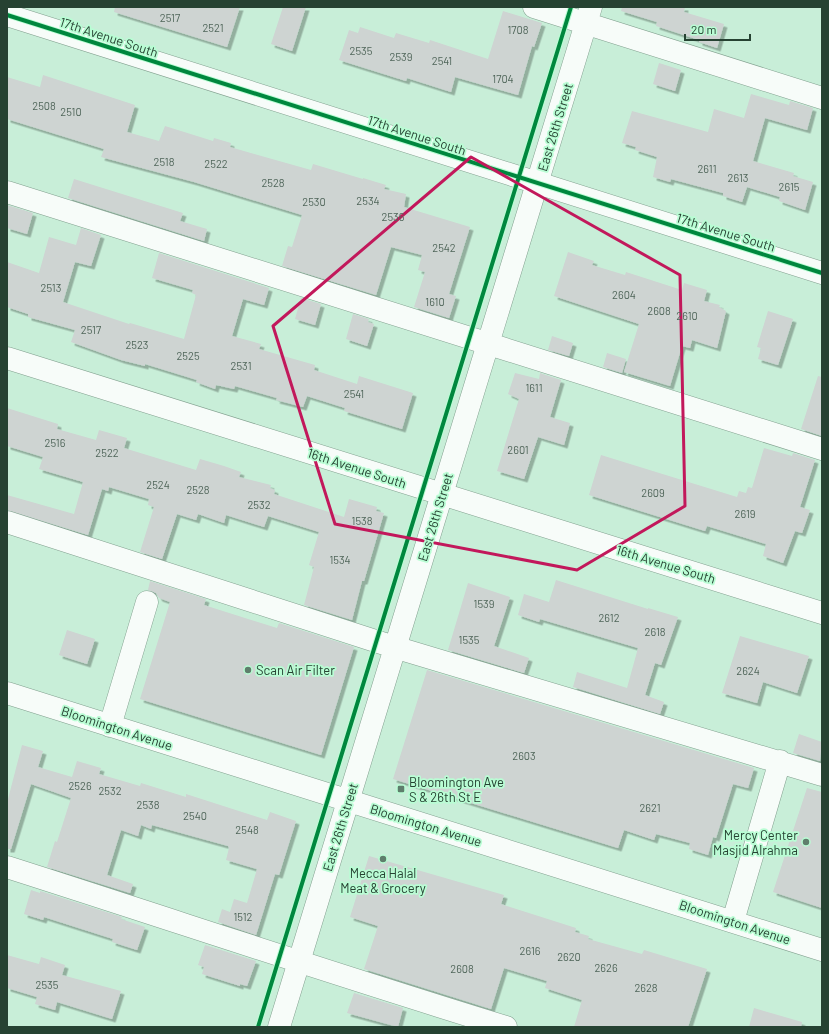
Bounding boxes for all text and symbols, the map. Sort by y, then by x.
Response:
house number: 2517 [160,11,180,24]
street label: 17th Avenue South [58,14,160,60]
scale bar [685,16,750,42]
house number: 2521 [202,21,224,34]
text: 20 m [691,22,717,36]
house number: 1708 [508,23,529,36]
house number: 2535 [350,44,373,57]
house number: 2539 [390,50,413,63]
house number: 2541 [432,54,452,67]
house number: 1704 [492,72,514,85]
street label: East 26th Street [534,81,576,173]
house number: 2508 [32,99,56,112]
house number: 2510 [60,105,82,118]
street label: 17th Avenue South [366,112,468,158]
house number: 2518 [154,155,175,168]
house number: 2522 [204,157,228,170]
house number: 2611 [697,162,717,175]
house number: 2613 [728,171,748,184]
house number: 2528 [261,176,285,189]
house number: 2615 [779,180,800,193]
house number: 2534 [356,194,380,207]
house number: 2530 [302,195,326,208]
street label: 17th Avenue South [675,209,777,255]
house number: 2536 [382,210,405,223]
house number: 2542 [432,241,456,254]
house number: 2513 [41,281,61,294]
house number: 2604 [612,288,636,301]
house number: 1610 [425,295,445,308]
house number: 2608 [647,304,671,317]
house number: 2610 [676,309,698,322]
house number: 2517 [81,323,101,336]
house number: 2523 [125,338,149,351]
house number: 2525 [176,349,200,362]
house number: 2531 [231,359,252,372]
house number: 1611 [525,381,543,394]
house number: 2541 [344,387,364,400]
house number: 2516 [45,436,66,449]
house number: 2601 [507,443,529,456]
street label: 16th Avenue South [306,444,408,492]
house number: 2522 [95,446,119,459]
street label: East 26th Street [414,471,456,563]
house number: 2524 [146,478,170,491]
house number: 2528 [186,483,210,496]
house number: 2609 [641,486,665,499]
house number: 2532 [247,498,271,511]
house number: 2619 [735,507,756,520]
house number: 1538 [352,514,373,527]
street label: 16th Avenue South [614,541,718,587]
house number: 1534 [329,553,351,566]
house number: 1539 [474,597,495,610]
house number: 2612 [598,611,620,624]
house number: 2618 [645,625,666,638]
house number: 1535 [459,633,480,646]
place label: Scan Air Filter [256,662,335,678]
house number: 2624 [736,664,760,677]
marker: Scan Air Filter [243,665,253,675]
street label: Bloomington Avenue [59,702,175,754]
house number: 2603 [512,749,536,762]
place label: Bloomington Ave S & 26th St E [409,774,504,805]
house number: 2526 [68,779,92,792]
street label: East 26th Street [319,781,361,873]
house number: 2532 [98,784,122,797]
marker: Bloomington Ave S & 26th St E [396,784,406,794]
house number: 2538 [137,798,160,811]
street label: Bloomington Avenue [368,800,484,850]
house number: 2621 [639,801,661,814]
house number: 2540 [183,809,207,822]
house number: 2548 [235,823,259,836]
place label: Mercy Center Masjid Alrahma [713,827,798,858]
marker: Mercy Center Masjid Alrahma [801,837,811,847]
marker: Mecca Halal Meat & Grocery [378,854,388,864]
place label: Mecca Halal Meat & Grocery [340,865,426,896]
street label: Bloomington Avenue [677,896,793,948]
house number: 1512 [234,910,253,923]
house number: 2616 [520,944,541,957]
house number: 2620 [557,950,581,963]
house number: 2626 [594,961,618,974]
house number: 2608 [450,962,474,975]
house number: 2535 [36,978,59,991]
house number: 2628 [634,981,658,994]

